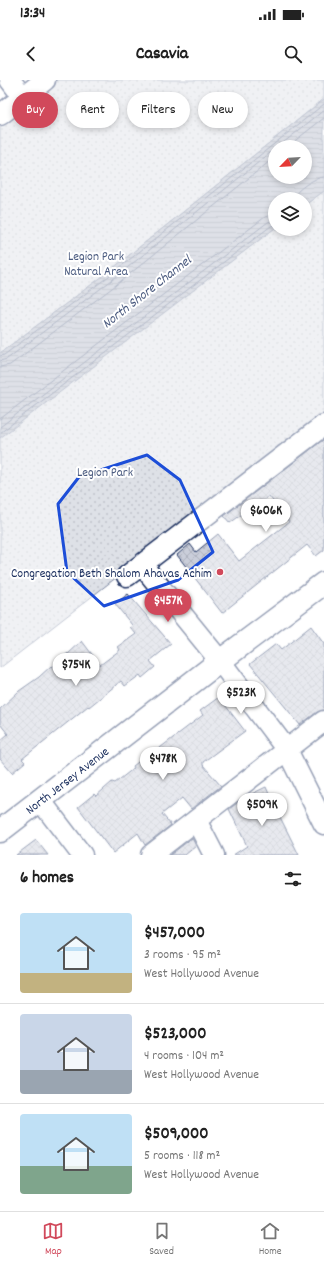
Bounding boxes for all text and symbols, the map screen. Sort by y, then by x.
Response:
text: 13:34 [20,3,45,25]
text: Casavia [136,42,188,67]
icon: back [20,43,42,65]
icon: search [282,43,304,65]
chip: Buy [12,92,58,128]
chip: Rent [66,92,119,128]
chip: Filters [127,92,190,128]
chip: New [198,92,248,128]
north arrow [268,140,312,184]
map controls [268,140,312,236]
button: layers [268,192,312,236]
park label: Legion Park Natural Area [64,248,129,282]
water label: North Shore Channel [98,250,198,334]
park label: Legion Park [77,464,133,483]
pin: $606K [238,499,294,533]
text: $606K [250,502,282,521]
place label: Congregation Beth Shalom Ahavas Achim [11,565,212,584]
marker: Congregation Beth Shalom Ahavas Achim [215,567,225,577]
pin: $457K [140,589,196,623]
text: $457K [154,592,183,611]
pin: $754K [48,653,104,687]
text: $754K [62,656,91,675]
pin: $523K [213,681,269,715]
text: $523K [226,684,256,703]
street label: North Jersey Avenue [22,743,114,820]
pin: $478K [135,747,191,781]
text: $478K [149,750,177,769]
pin: $509K [234,793,290,827]
text: $509K [246,796,278,815]
text: 6 homes [20,867,74,891]
icon: filters [282,868,304,890]
text: $457,000 [144,922,205,946]
icon: home [52,929,100,977]
text: 3 rooms · 95 m² [144,946,221,965]
text: West Hollywood Avenue [144,965,259,984]
text: $523,000 [144,1023,207,1047]
icon: home [52,1030,100,1078]
text: 4 rooms · 104 m² [144,1047,224,1066]
text: West Hollywood Avenue [144,1066,259,1085]
text: $509,000 [144,1123,209,1147]
icon: home [52,1130,100,1178]
text: 5 rooms · 118 m² [144,1147,220,1166]
text: West Hollywood Avenue [144,1166,259,1185]
tab: Map [42,1220,64,1260]
tab: Saved [149,1220,174,1260]
tab: Home [259,1220,282,1260]

